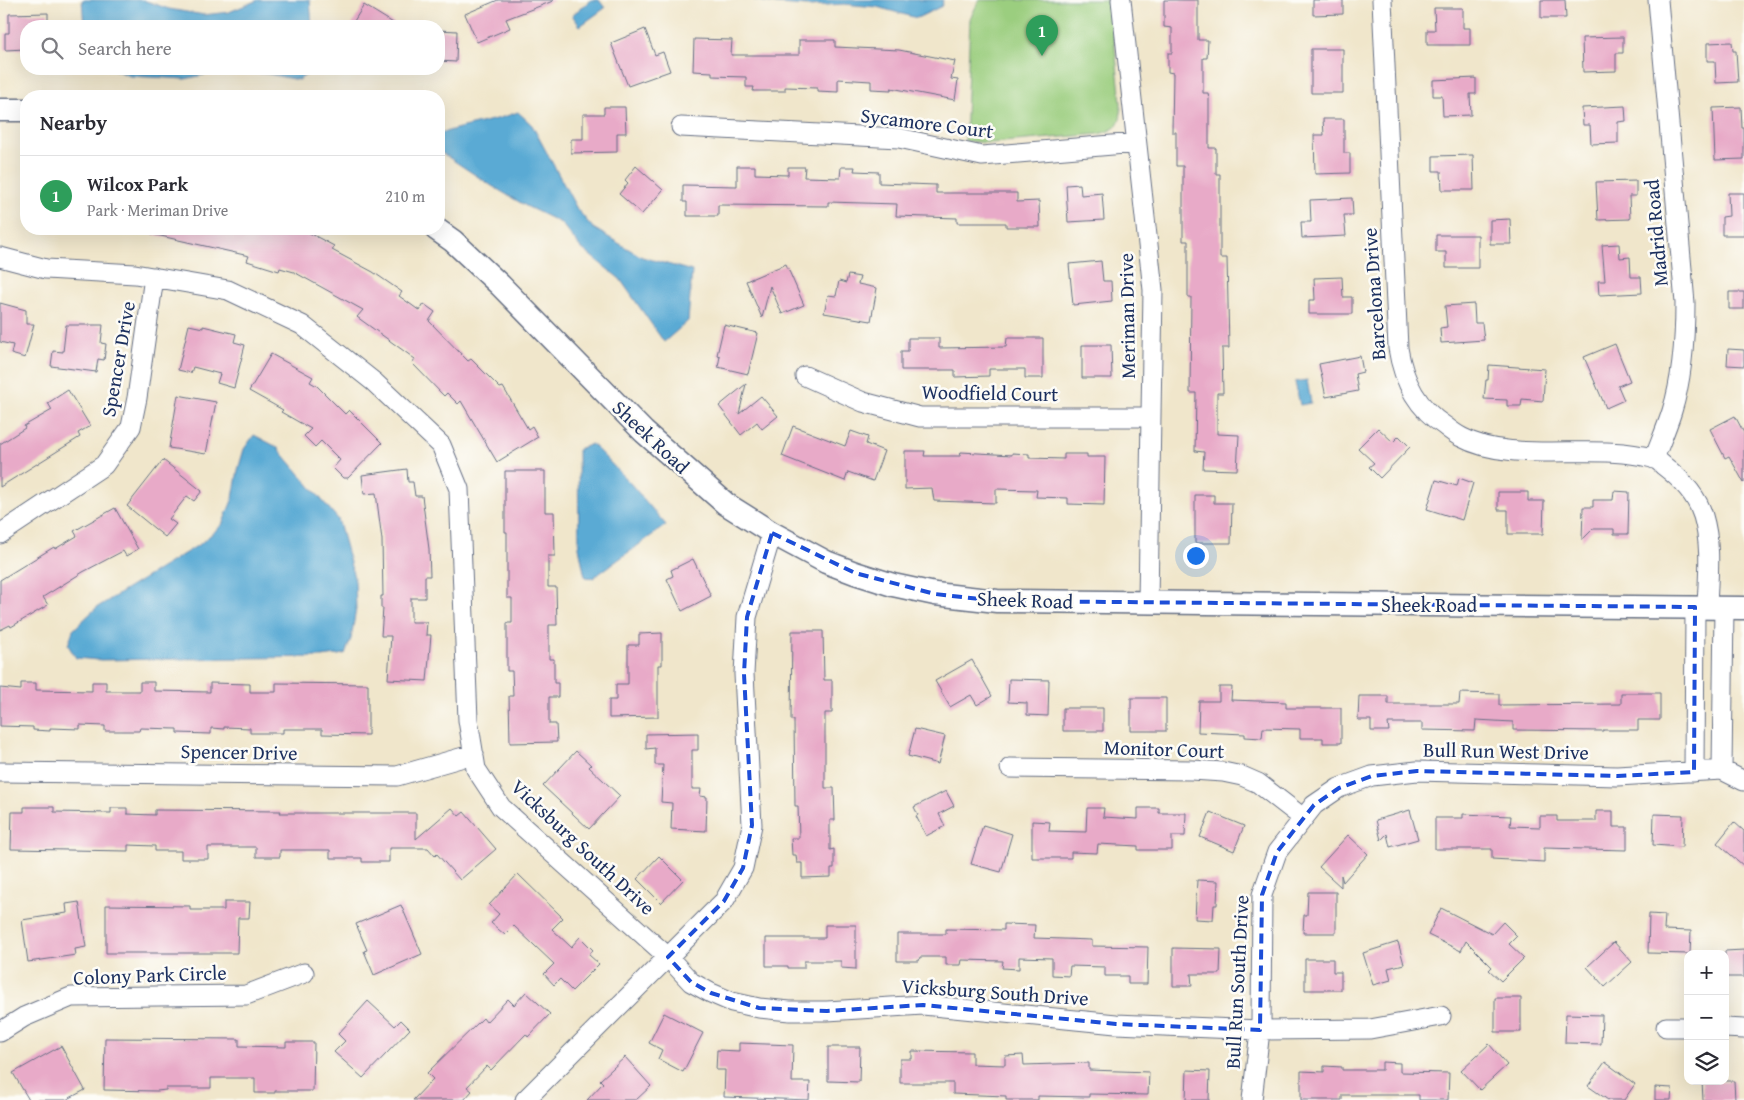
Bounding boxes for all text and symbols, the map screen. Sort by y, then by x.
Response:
pin: 1 [1026,15,1058,56]
search box [20,20,445,75]
icon: search [38,34,66,62]
text: Search here [78,34,172,62]
street label: Sycamore Court [859,100,995,145]
text: Nearby [40,107,107,138]
text: Wilcox Park [87,170,188,198]
street label: Madrid Road [1636,178,1675,288]
text: 1 [52,184,60,208]
text: 210 m [385,184,425,208]
text: Park · Meriman Drive [87,198,228,222]
street label: Barcelona Drive [1354,227,1393,361]
street label: Meriman Drive [1111,253,1142,379]
street label: Spencer Drive [93,299,142,419]
street label: Woodfield Court [921,377,1059,408]
street label: Sheek Road [606,393,697,480]
your location [1183,543,1209,569]
street label: Sheek Road [976,583,1074,616]
street label: Sheek Road [1381,590,1477,619]
street label: Monitor Court [1103,732,1225,765]
street label: Bull Run West Drive [1423,735,1589,766]
street label: Spencer Drive [180,736,298,767]
street label: Vicksburg South Drive [505,772,662,921]
street label: Bull Run South Drive [1217,894,1256,1070]
map controls [1684,950,1729,1085]
button: + [1684,950,1729,995]
street label: Colony Park Circle [73,957,227,992]
street label: Vicksburg South Drive [901,970,1090,1013]
button: − [1684,995,1729,1040]
button: layers [1684,1040,1729,1085]

